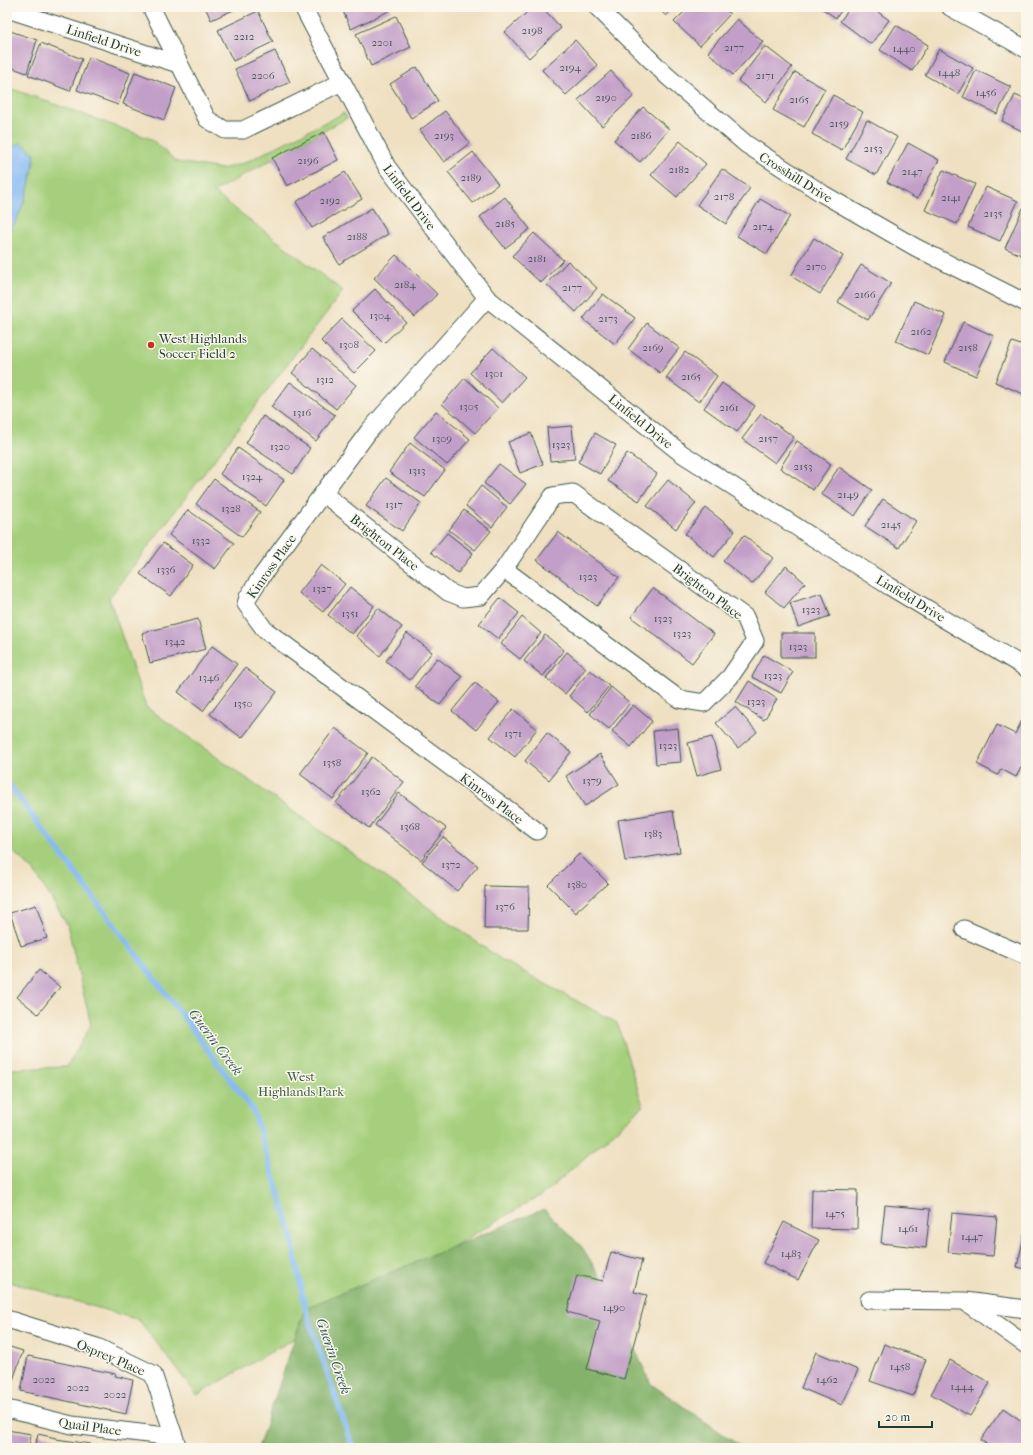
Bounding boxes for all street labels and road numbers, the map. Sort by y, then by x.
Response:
street label: Linfield Drive [64,21,144,60]
street label: Crosshill Drive [756,149,835,206]
street label: Linfield Drive [380,162,439,233]
street label: Linfield Drive [606,391,676,452]
street label: Brighton Place [347,511,422,574]
street label: Kinross Place [244,531,299,601]
street label: Brighton Place [670,560,746,623]
street label: Linfield Drive [873,572,948,625]
street label: Kinross Place [457,770,527,827]
street label: Osprey Place [74,1336,148,1379]
street label: Quail Place [58,1415,123,1438]

